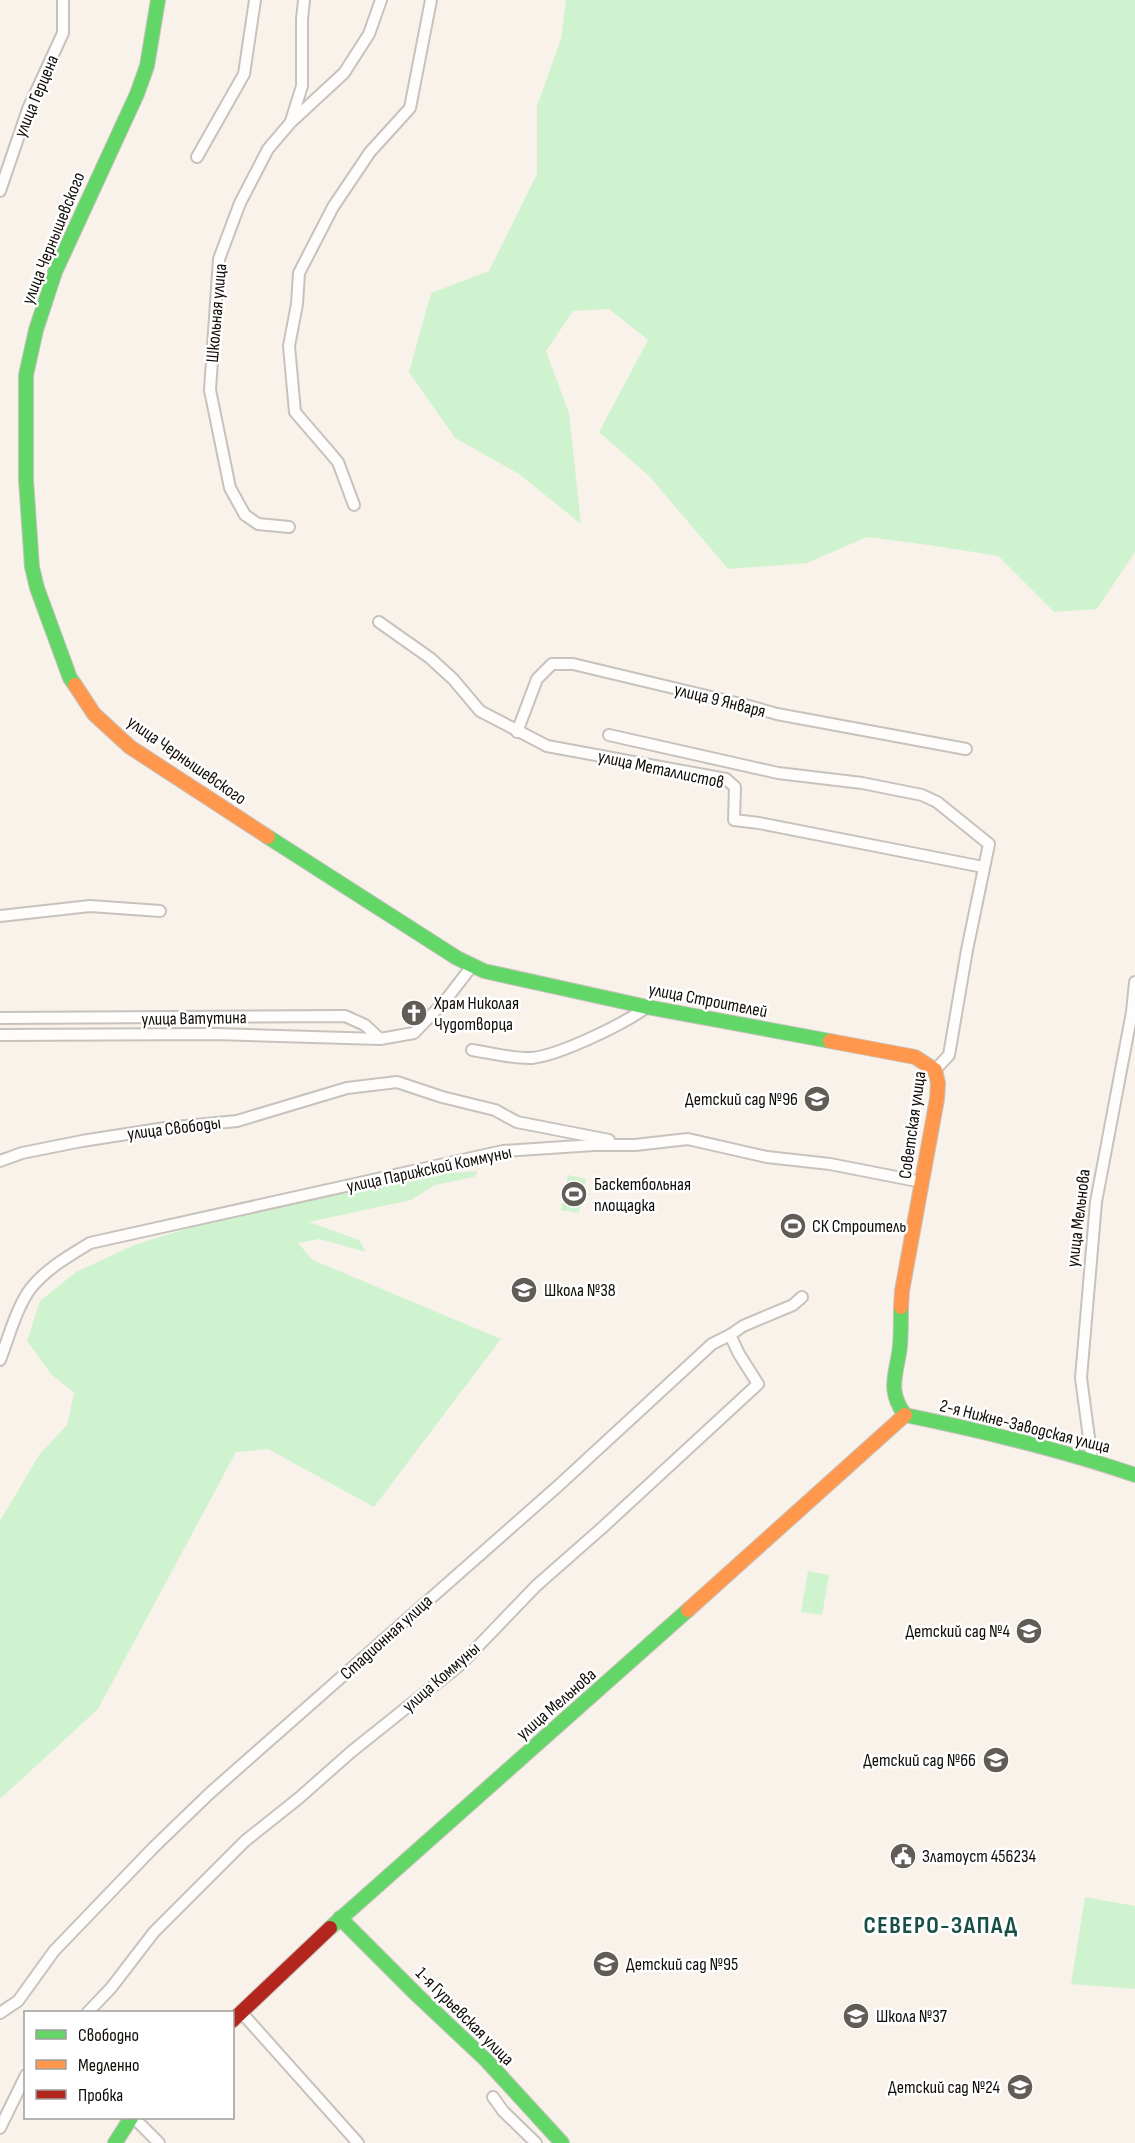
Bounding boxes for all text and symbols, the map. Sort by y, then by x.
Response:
street label: улица Герцена [10,52,63,140]
street label: улица Чернышевского [17,169,90,307]
street label: Школьная улица [202,263,231,363]
street label: улица 9 Января [672,679,768,722]
street label: улица Чернышевского [123,711,250,809]
street label: улица Металлистов [596,746,726,793]
street label: улица Строителей [647,979,769,1022]
place label: Храм Николая Чудотворца [433,993,519,1035]
church icon: Храм Николая Чудотворца [399,998,429,1028]
street label: улица Ватутина [141,1007,247,1030]
street label: Советская улица [895,1070,930,1180]
school or university icon: Детский сад №96 [802,1084,832,1114]
place label: Детский сад №96 [685,1089,798,1110]
street label: улица Свободы [126,1112,222,1145]
street label: улица Парижской Коммуны [345,1142,513,1197]
street label: улица Мельнова [1062,1168,1095,1268]
place label: Баскетбольная площадка [594,1174,691,1216]
sports icon: Баскетбольная площадка [559,1179,589,1209]
sports icon: СК Строитель [778,1211,808,1241]
place label: СК Строитель [812,1216,906,1237]
school or university icon: Школа №38 [509,1275,539,1305]
place label: Школа №38 [544,1280,616,1301]
street label: 2-я Нижне-Заводская улица [938,1395,1112,1458]
street label: Стадионная улица [336,1591,437,1684]
school or university icon: Детский сад №4 [1014,1616,1044,1646]
place label: Детский сад №4 [905,1621,1010,1642]
street label: улица Коммуны [398,1638,484,1717]
street label: улица Мельнова [512,1664,600,1745]
school or university icon: Детский сад №66 [981,1745,1011,1775]
place label: Детский сад №66 [863,1750,976,1771]
public building icon: Златоуст 456234 [888,1841,918,1871]
place label: Златоуст 456234 [922,1846,1037,1867]
district label: СЕВЕРО-ЗАПАД [863,1911,1019,1940]
school or university icon: Детский сад №95 [591,1949,621,1979]
place label: Детский сад №95 [626,1954,738,1975]
street label: 1-я Гурьевская улица [411,1963,518,2070]
school or university icon: Школа №37 [841,2001,871,2031]
place label: Школа №37 [876,2006,948,2027]
legend [24,2011,234,2119]
text: Свободно [78,2025,139,2046]
text: Медленно [78,2055,140,2076]
school or university icon: Детский сад №24 [1005,2072,1035,2102]
place label: Детский сад №24 [888,2077,1000,2098]
text: Пробка [78,2085,123,2106]

